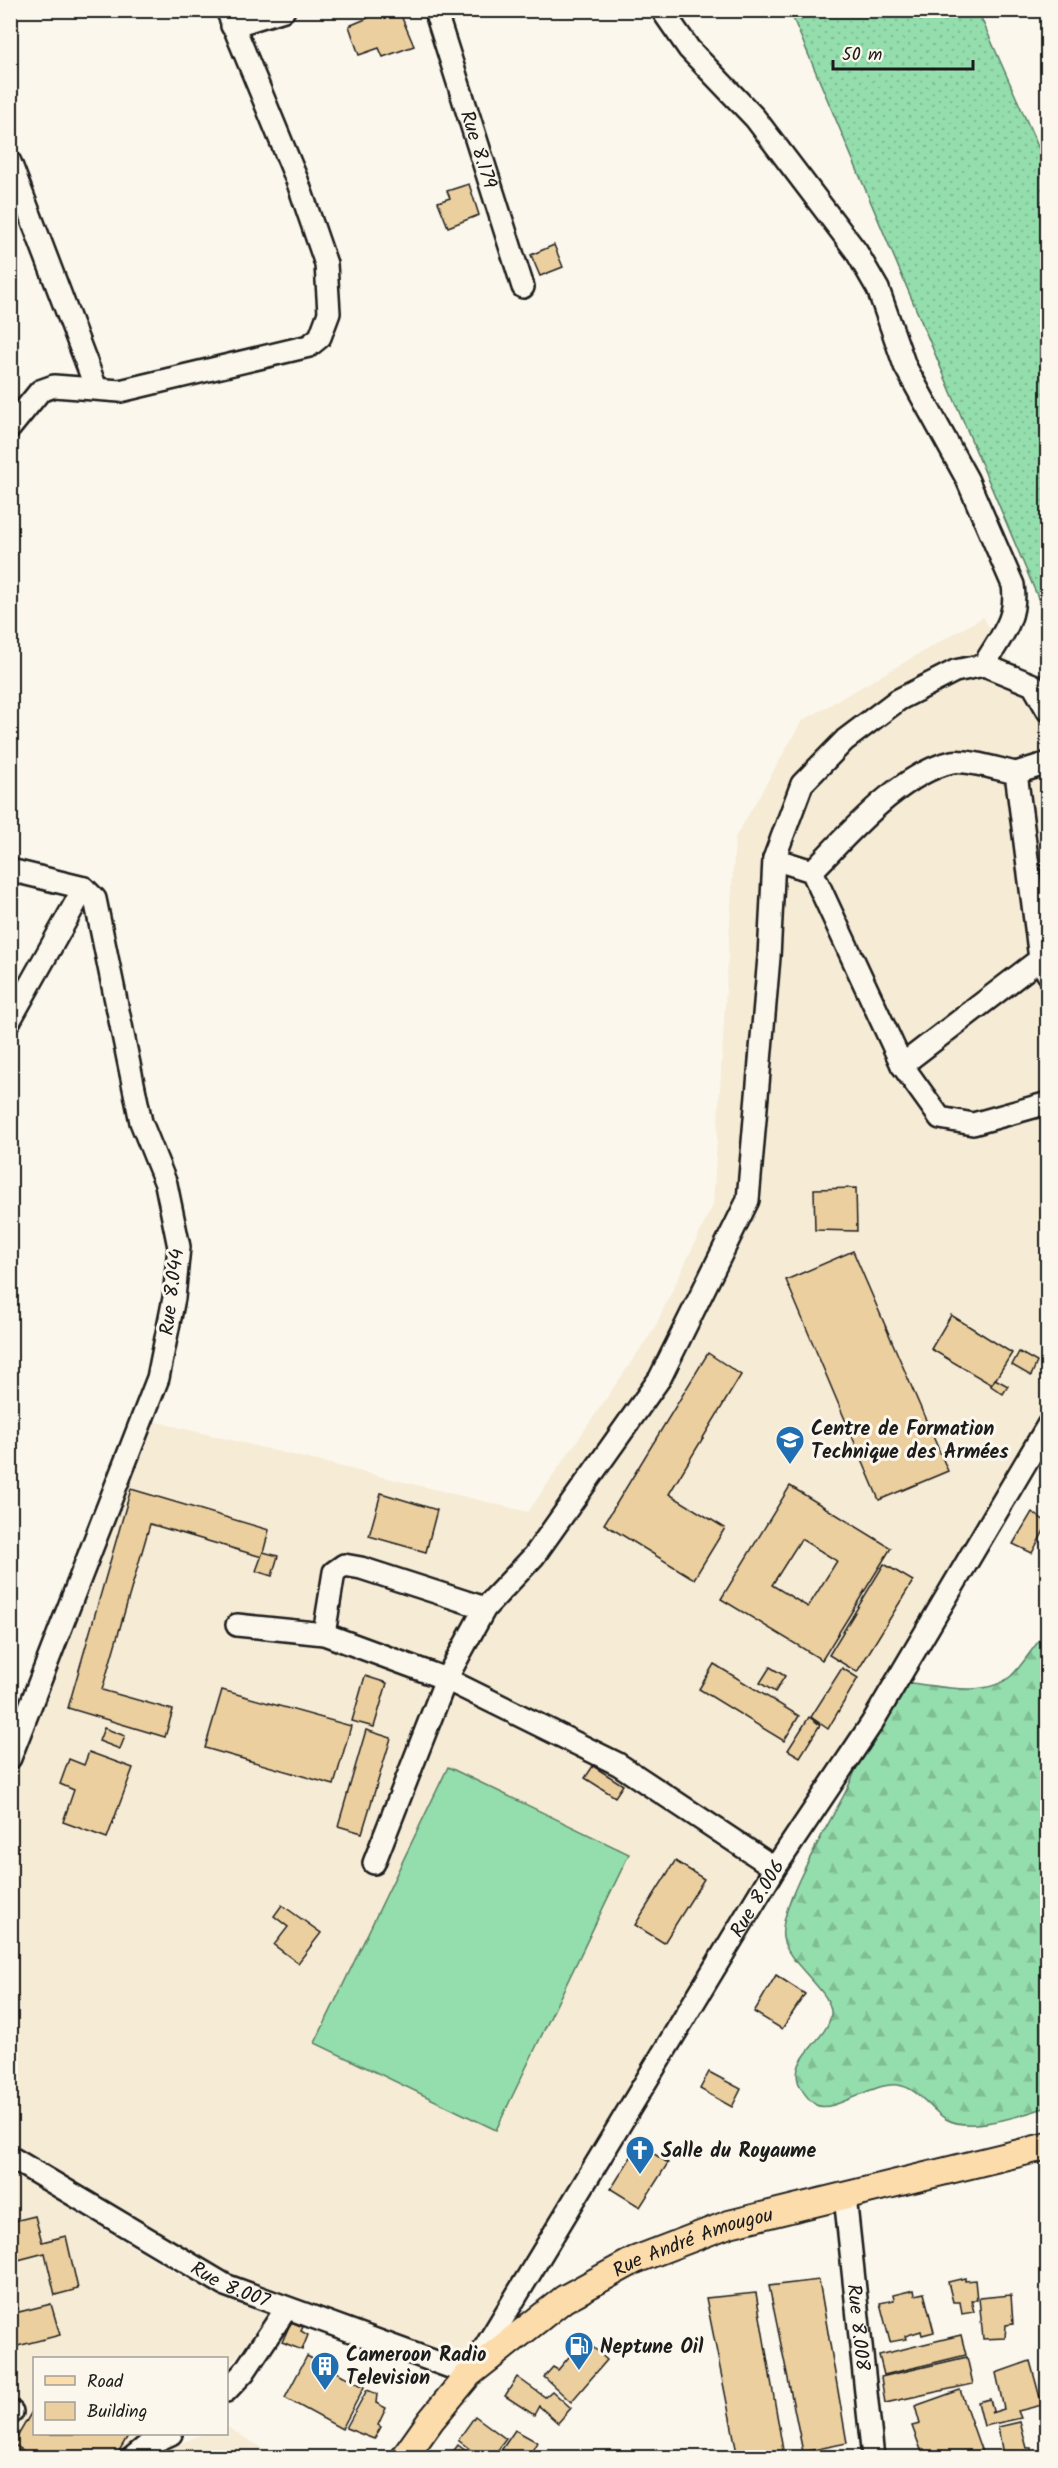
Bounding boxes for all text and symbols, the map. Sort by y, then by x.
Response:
scale bar [833,33,972,71]
text: 50 m [842,41,882,70]
street label: Rue 8.179 [450,107,505,193]
street label: Rue 8.044 [152,1247,194,1337]
place label: Centre de Formation Technique des Armées [811,1414,1009,1469]
school or university icon: Centre de Formation Technique des Armées [774,1424,806,1466]
street label: Rue 8.006 [722,1854,794,1944]
church icon: Salle du Royaume [624,2134,656,2176]
place label: Salle du Royaume [661,2136,816,2168]
street label: Rue André Amougou [607,2200,777,2287]
street label: Rue 8.007 [184,2254,275,2318]
street label: Rue 8.008 [836,2282,878,2373]
fuel station icon: Neptune Oil [563,2330,595,2372]
place label: Neptune Oil [600,2332,704,2364]
place label: Cameroon Radio Television [346,2340,486,2395]
building icon: Cameroon Radio Television [309,2350,341,2392]
legend [33,2357,228,2435]
text: Road [87,2368,124,2397]
text: Building [87,2398,147,2427]

